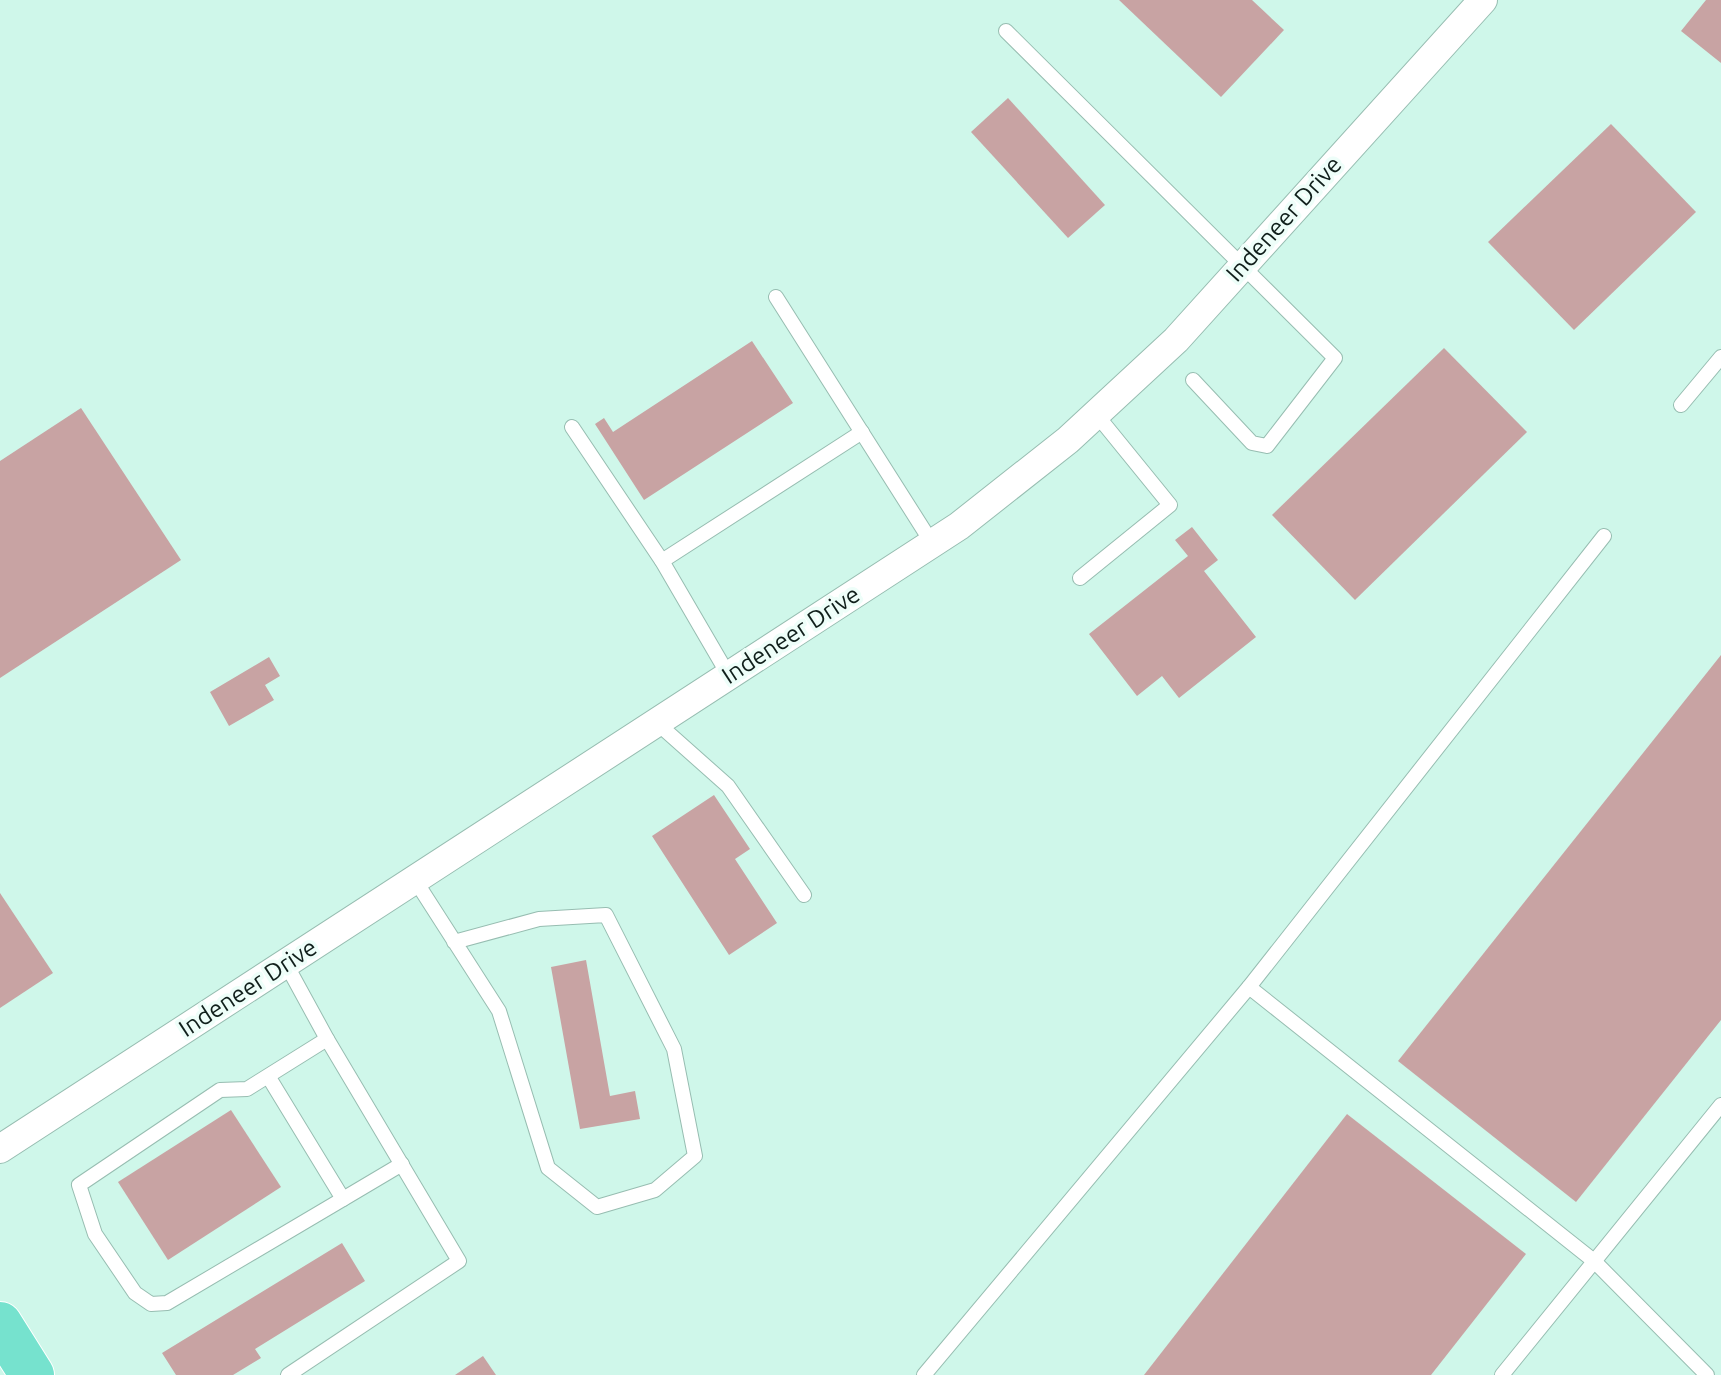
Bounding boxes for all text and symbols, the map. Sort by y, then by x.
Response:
street label: Indeneer Drive [1221,151,1347,287]
street label: Indeneer Drive [717,580,865,689]
street label: Indeneer Drive [174,933,322,1042]

